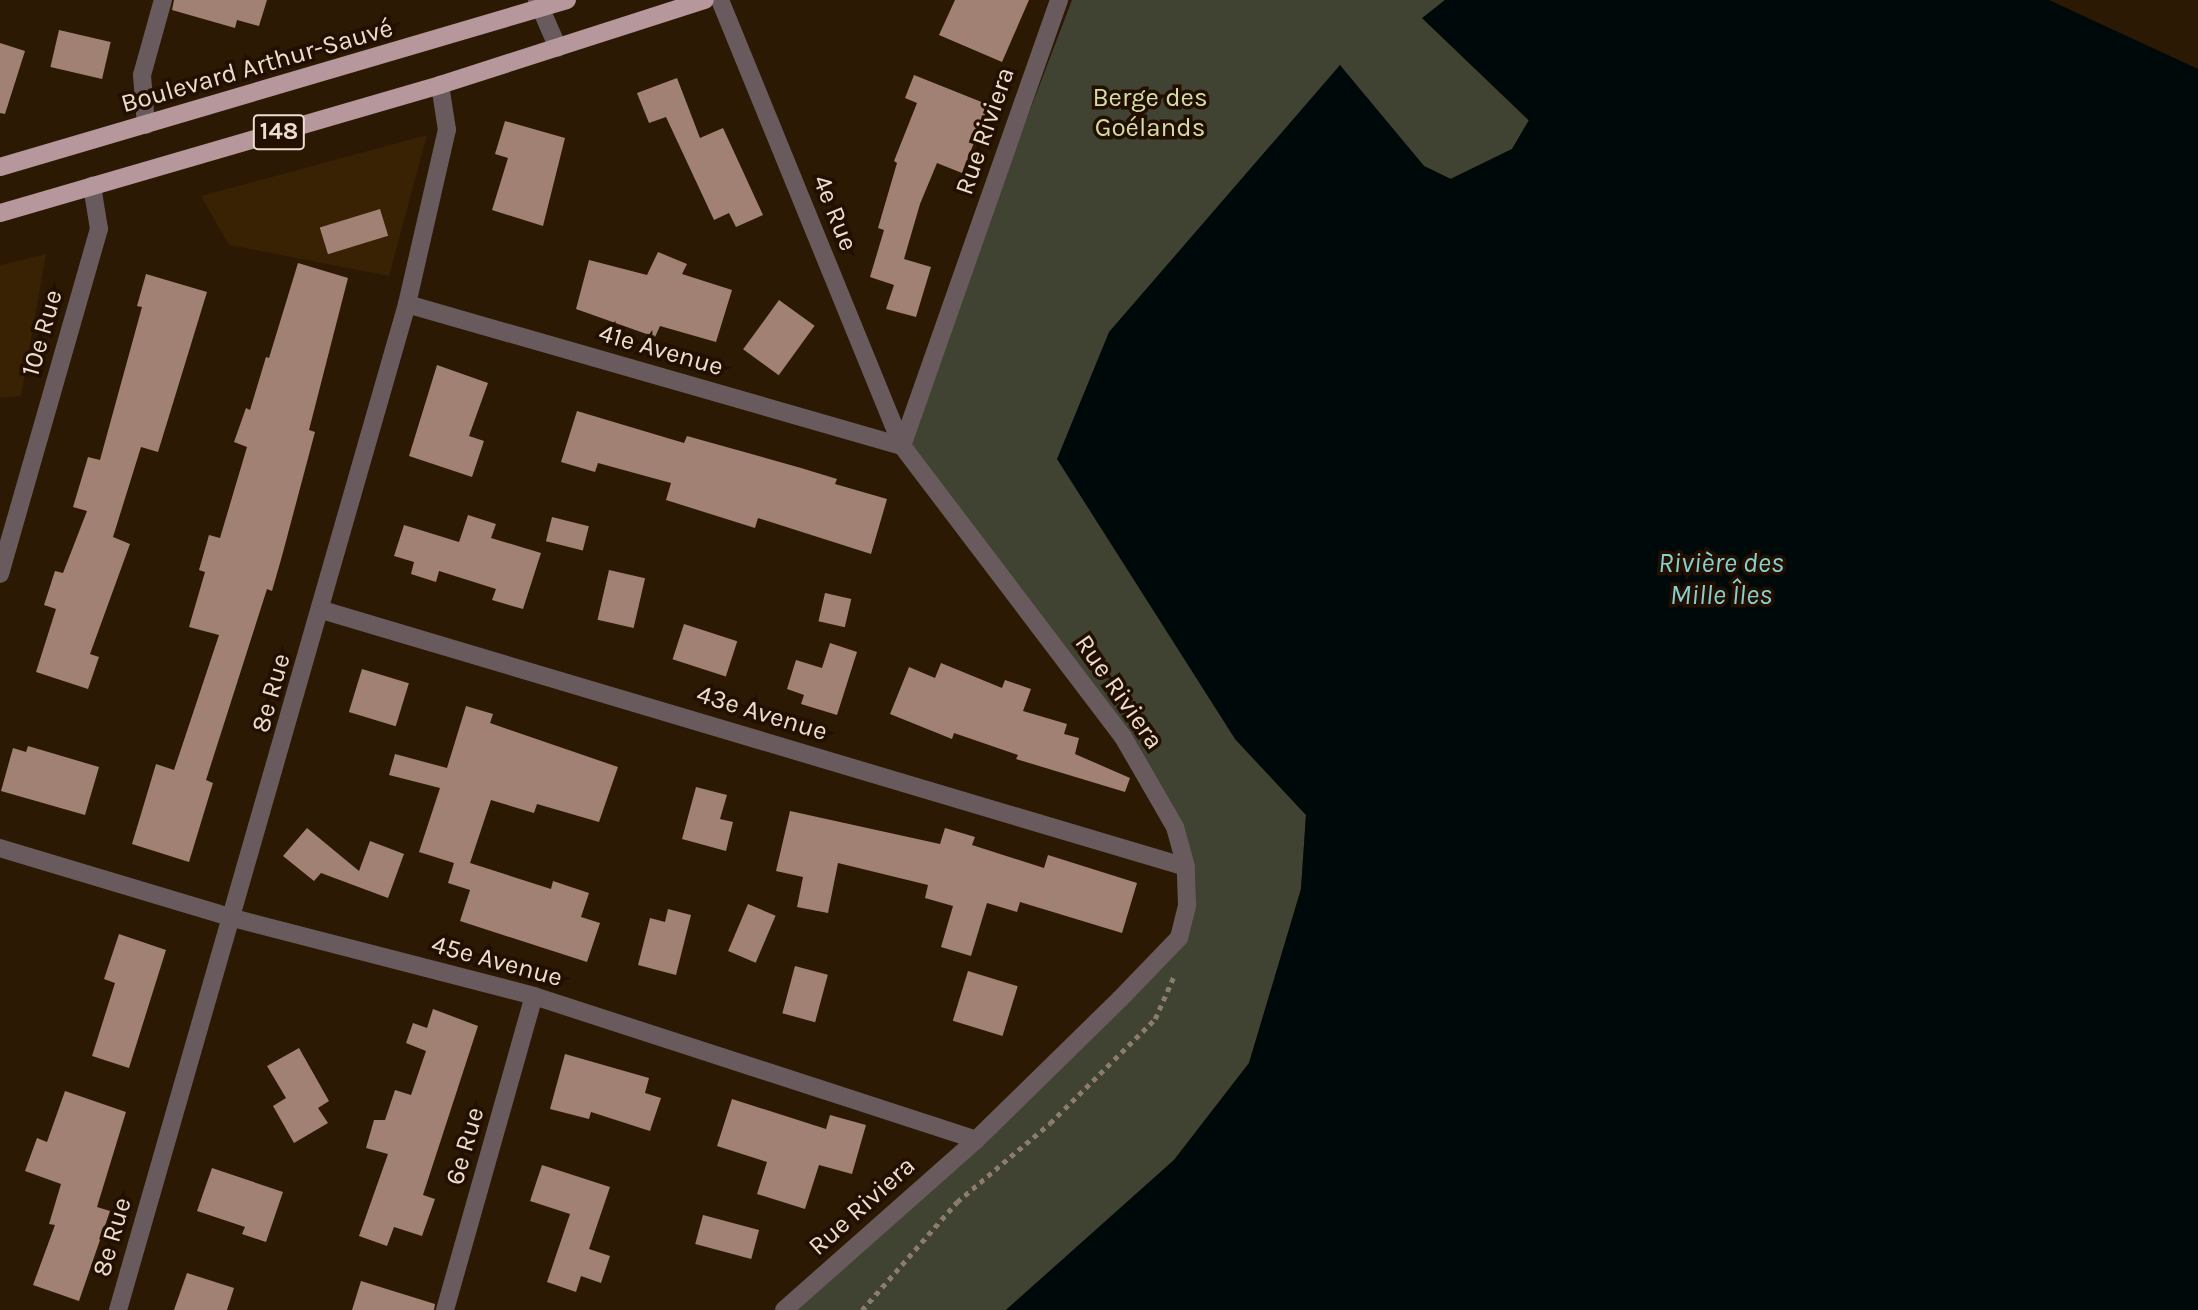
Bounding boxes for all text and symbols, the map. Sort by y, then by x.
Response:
street label: Boulevard Arthur-Sauvé [118,12,396,120]
street label: Rue Riviera [949,63,1021,199]
park label: Berge des Goélands [1092,82,1208,144]
road number: 148 [253,112,305,152]
street label: 4e Rue [806,171,864,255]
street label: 10e Rue [15,286,69,380]
street label: 41e Avenue [595,317,727,383]
water label: Rivière des Mille Îles [1658,546,1784,612]
street label: Rue Riviera [1068,629,1170,755]
street label: 8e Rue [245,650,297,736]
street label: 43e Avenue [693,678,831,748]
street label: 45e Avenue [428,929,566,993]
street label: 6e Rue [439,1104,491,1188]
street label: Rue Riviera [802,1150,922,1262]
street label: 8e Rue [86,1194,138,1280]

